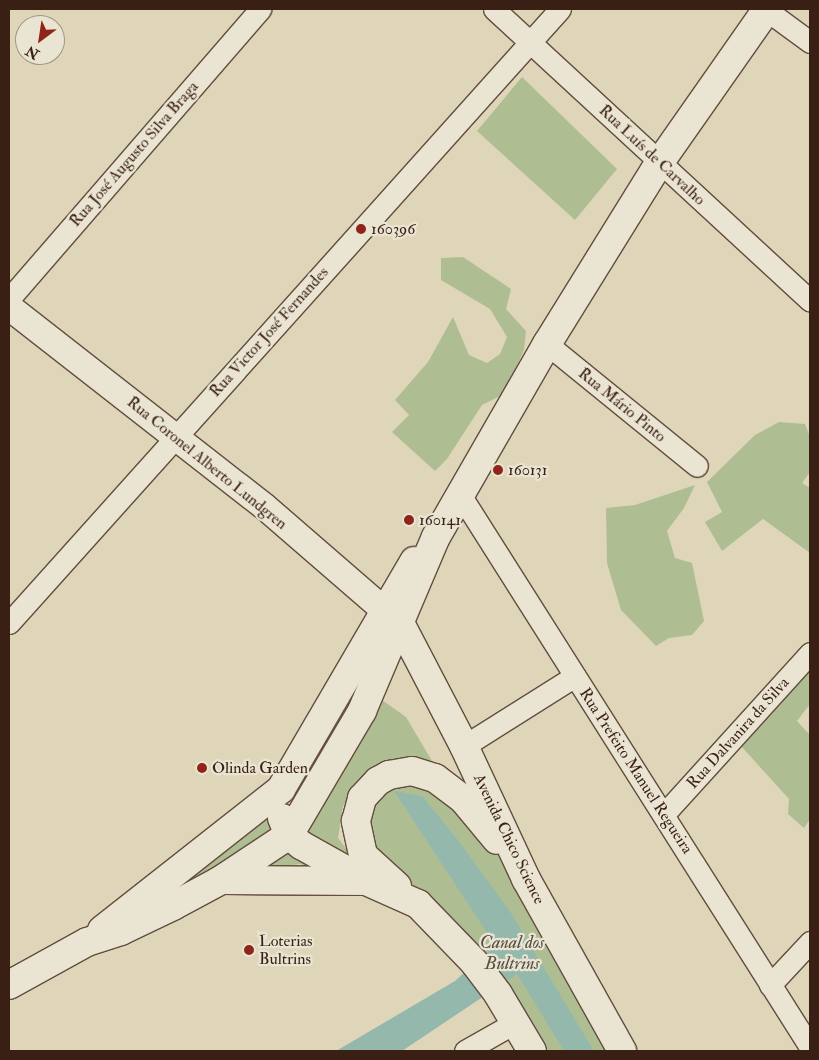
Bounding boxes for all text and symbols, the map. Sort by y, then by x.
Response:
north arrow [15,15,65,65]
text: N [23,42,42,63]
street label: Rua José Augusto Silva Braga [66,77,202,231]
street label: Rua Luís de Carvalho [595,101,709,209]
place label: 160396 [371,219,415,239]
marker: 160396 [355,223,367,235]
street label: Rua Victor José Fernandes [206,263,332,401]
street label: Rua Mário Pinto [574,364,670,446]
street label: Rua Coronel Alberto Lundgren [123,392,291,534]
place label: 160131 [508,460,547,480]
marker: 160131 [492,464,504,476]
place label: 160141 [419,510,461,530]
marker: 160141 [403,514,415,526]
street label: Rua Dalvanira da Silva [683,673,793,793]
street label: Rua Prefeito Manuel Regueira [575,684,697,858]
place label: Olinda Garden [212,758,308,778]
marker: Olinda Garden [196,762,208,774]
street label: Avenida Chico Science [469,771,549,907]
place label: Loterias Bultrins [259,931,313,969]
water label: Canal dos Bultrins [480,933,544,976]
marker: Loterias Bultrins [243,944,255,956]

